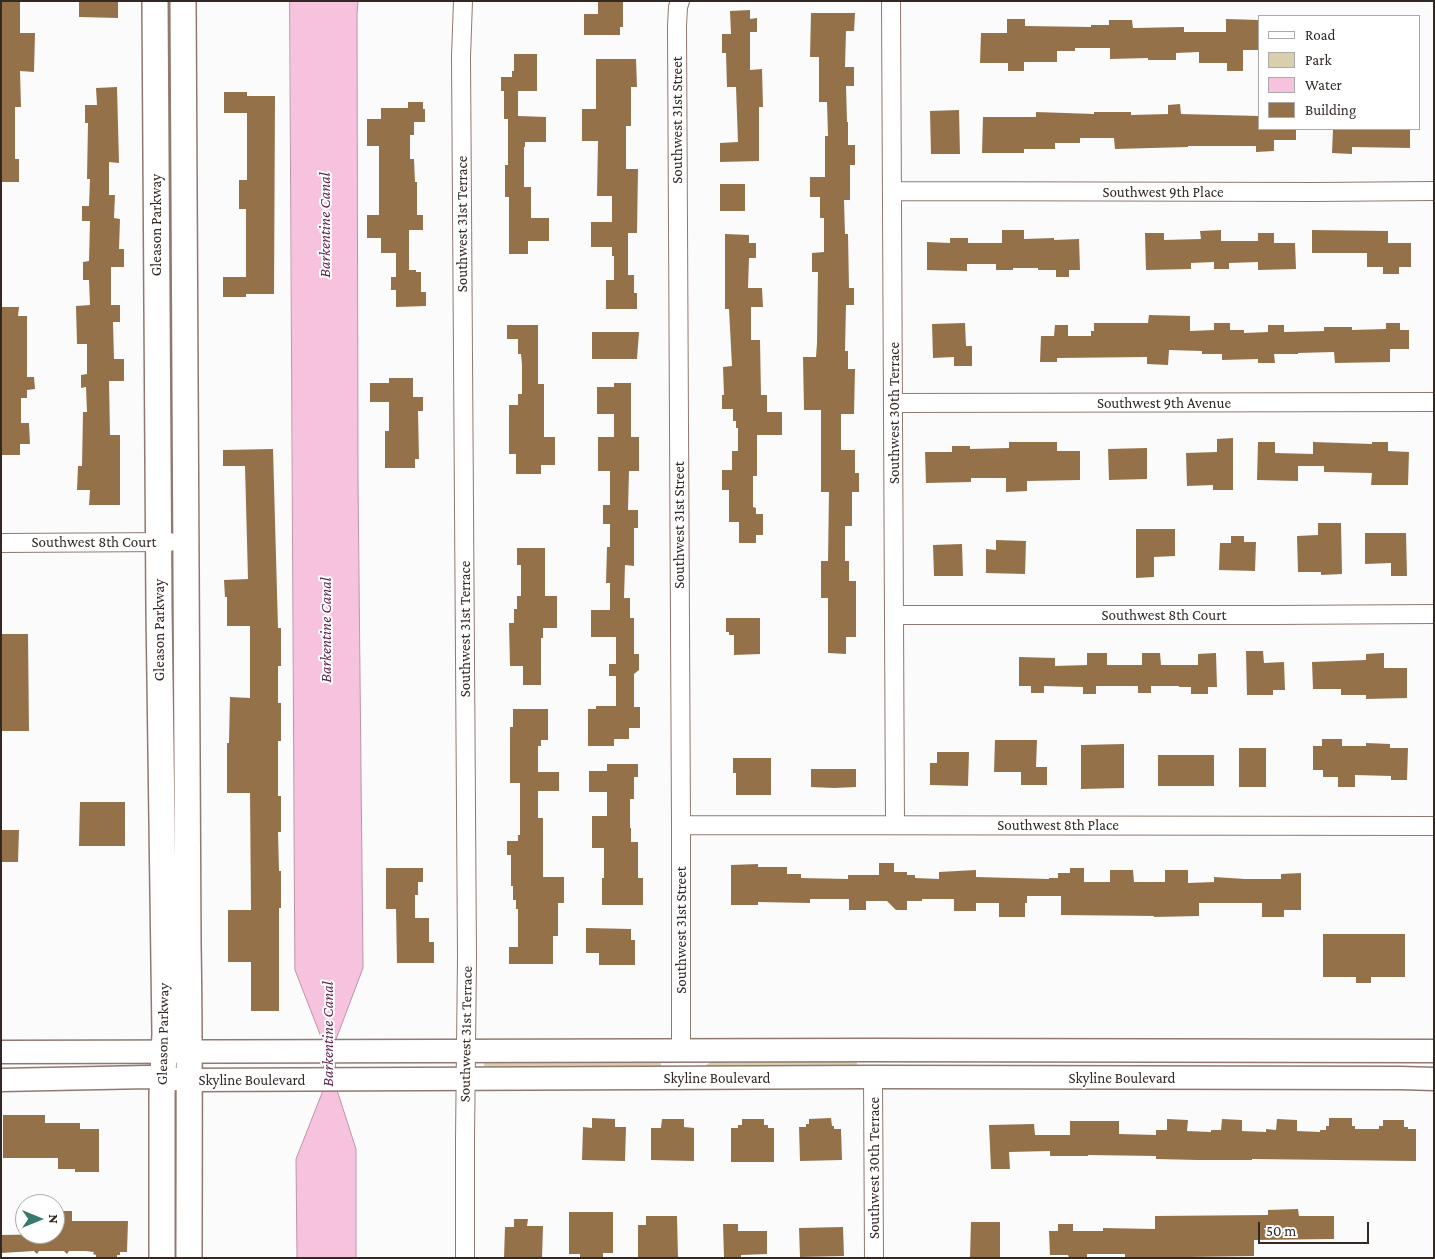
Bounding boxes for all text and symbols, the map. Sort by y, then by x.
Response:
legend [1258,15,1420,130]
text: Road [1305,27,1335,43]
text: Park [1305,52,1332,68]
street label: Southwest 31st Street [668,56,686,184]
text: Water [1305,77,1342,93]
text: Building [1305,102,1356,118]
street label: Southwest 31st Terrace [453,156,471,292]
water label: Barkentine Canal [315,172,335,278]
street label: Gleason Parkway [147,174,165,276]
street label: Southwest 9th Place [1102,183,1224,201]
street label: Southwest 30th Terrace [885,342,903,484]
street label: Southwest 9th Avenue [1097,394,1231,412]
street label: Southwest 31st Street [670,461,688,589]
street label: Southwest 8th Court [32,533,156,551]
street label: Southwest 31st Terrace [456,561,474,697]
water label: Barkentine Canal [316,577,336,683]
street label: Gleason Parkway [150,579,168,681]
street label: Southwest 8th Court [1102,606,1226,624]
street label: Southwest 8th Place [997,816,1119,834]
street label: Southwest 31st Street [672,866,690,994]
street label: Southwest 31st Terrace [456,966,476,1102]
water label: Barkentine Canal [318,981,338,1087]
street label: Gleason Parkway [153,983,173,1085]
street label: Skyline Boulevard [664,1069,770,1087]
street label: Skyline Boulevard [1069,1069,1175,1087]
street label: Skyline Boulevard [199,1071,305,1089]
street label: Southwest 30th Terrace [865,1097,883,1239]
north arrow [15,1194,65,1244]
scale bar [1260,1212,1371,1244]
text: N [46,1214,62,1224]
text: 50 m [1266,1223,1296,1239]

